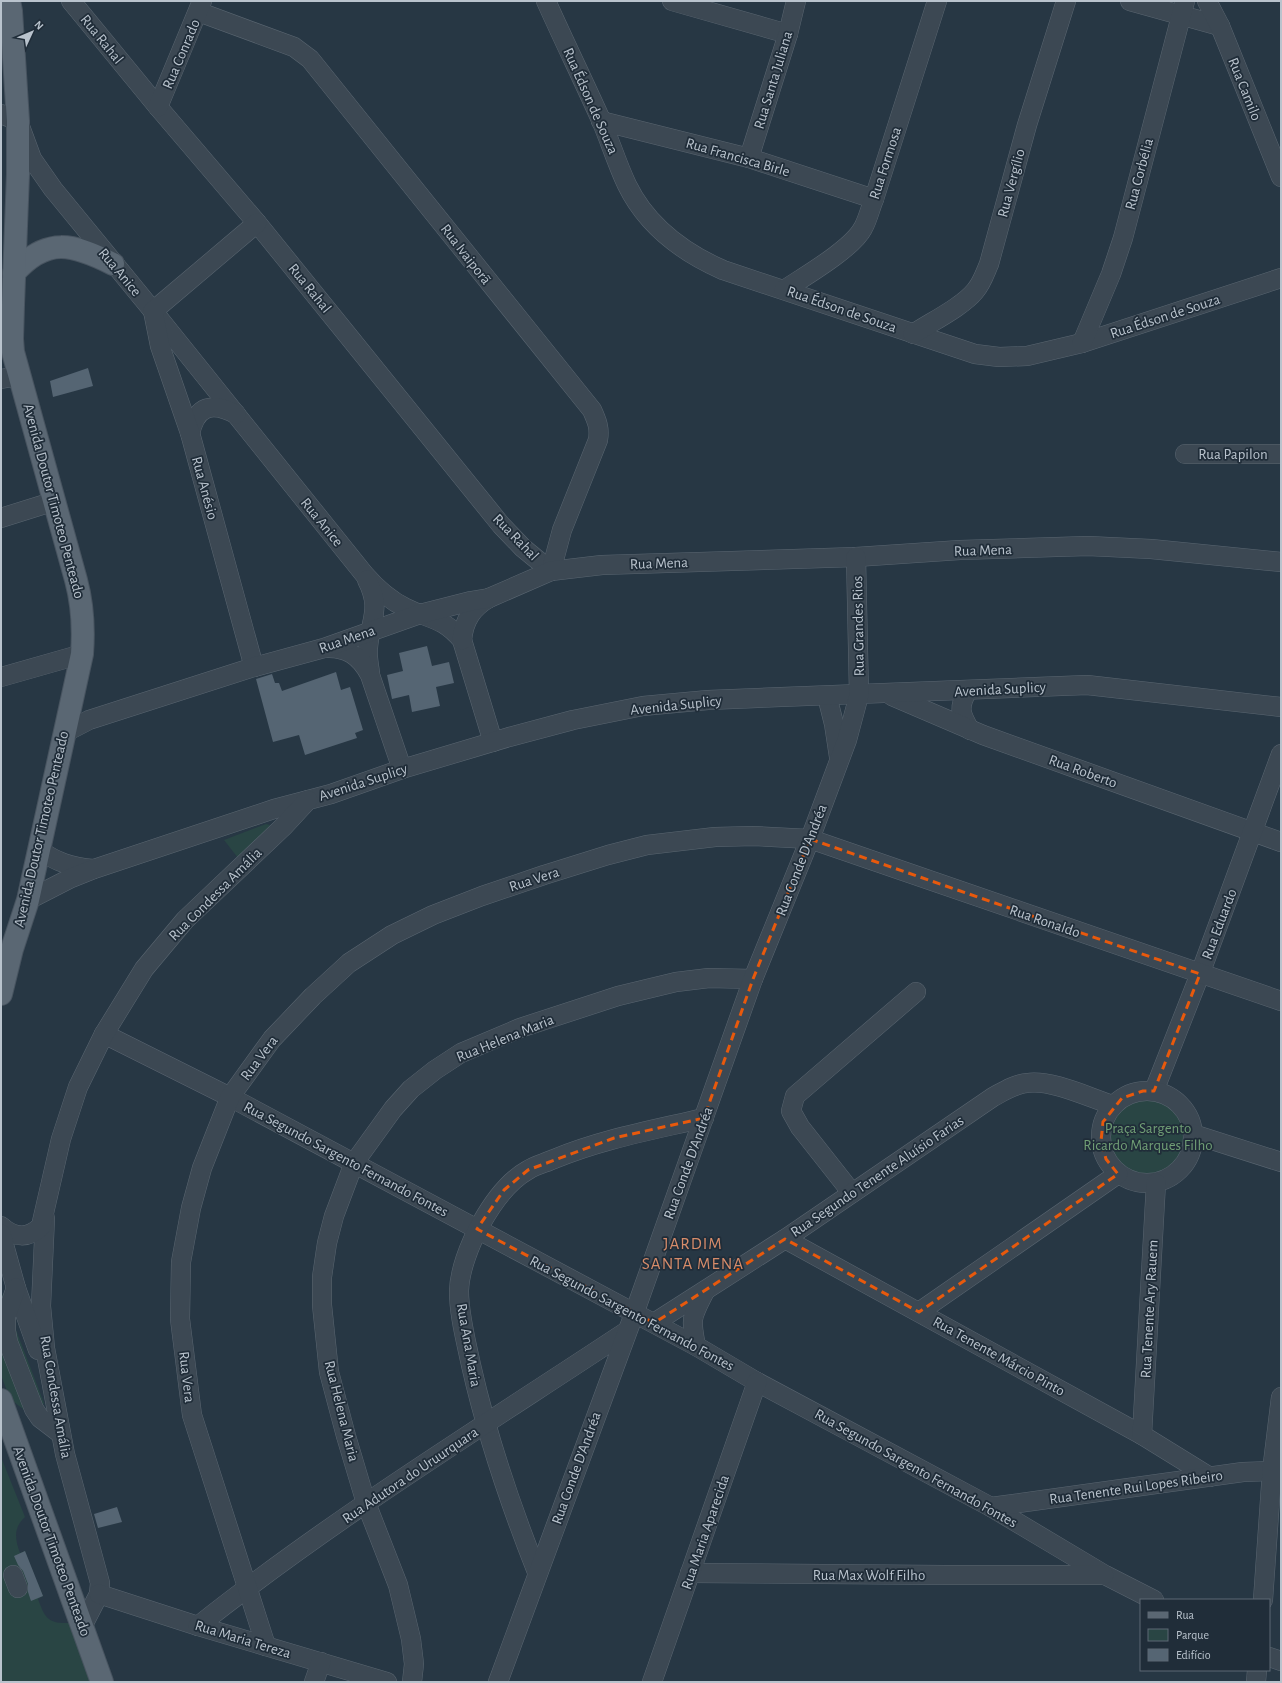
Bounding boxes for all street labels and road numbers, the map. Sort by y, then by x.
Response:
street label: Rua Rahal [77,12,126,67]
street label: Rua Conrado [160,17,203,91]
street label: Rua Santa Juliana [751,29,796,131]
street label: Rua Édson de Souza [560,45,623,157]
street label: Rua Camilo [1225,56,1264,123]
street label: Rua Formosa [867,125,904,201]
street label: Rua Francisca Birle [684,135,792,180]
street label: Rua Corbélia [1123,137,1156,212]
street label: Rua Vergílio [995,147,1028,219]
street label: Rua Ivaiporã [438,221,494,287]
street label: Rua Anice [95,245,144,299]
street label: Rua Rahal [285,261,334,316]
street label: Rua Édson de Souza [785,282,899,335]
street label: Rua Édson de Souza [1108,290,1222,341]
street label: Avenida Doutor Timoteo Penteado [20,402,87,600]
street label: Rua Papilon [1198,447,1268,462]
street label: Rua Anésio [189,455,220,521]
street label: Rua Anice [298,495,346,550]
street label: Rua Rahal [490,511,541,564]
street label: Rua Mena [954,542,1012,559]
street label: Rua Mena [630,555,688,572]
street label: Rua Grandes Rios [850,576,867,676]
street label: Rua Mena [317,623,377,656]
street label: Avenida Suplicy [954,680,1047,699]
street label: Avenida Suplicy [630,693,723,718]
street label: Avenida Doutor Timoteo Penteado [12,730,71,929]
street label: Rua Roberto [1047,752,1119,791]
street label: Avenida Suplicy [317,761,410,804]
street label: Rua Conde D'Andréa [773,802,830,918]
street label: Rua Condessa Amália [166,845,265,944]
street label: Rua Vera [507,864,561,895]
street label: Rua Eduardo [1199,887,1240,961]
street label: Rua Ronaldo [1008,902,1082,941]
street label: Rua Helena Maria [454,1012,556,1065]
street label: Rua Vera [238,1033,281,1083]
street label: Rua Segundo Sargento Fernando Fontes [241,1099,450,1220]
street label: Rua Conde D'Andréa [661,1105,716,1221]
street label: Rua Segundo Tenente Aluísio Farias [788,1113,966,1240]
street label: Rua Tenente Ary Rauem [1138,1239,1161,1379]
street label: Rua Segundo Sargento Fernando Fontes [527,1253,736,1374]
street label: Rua Ana Maria [454,1302,483,1388]
street label: Rua Tenente Márcio Pinto [930,1314,1067,1399]
street label: Rua Condessa Amália [37,1335,74,1460]
street label: Rua Vera [176,1351,197,1404]
street label: Rua Helena Maria [322,1359,361,1463]
street label: Rua Segundo Sargento Fernando Fontes [812,1406,1020,1531]
street label: Rua Conde D'Andréa [549,1410,604,1526]
street label: Rua Adutora do Uruurquara [340,1424,481,1526]
street label: Avenida Doutor Timoteo Penteado [10,1444,93,1638]
street label: Rua Tenente Rui Lopes Ribeiro [1048,1468,1224,1507]
street label: Rua Maria Aparecida [679,1473,732,1591]
street label: Rua Max Wolf Filho [813,1568,925,1583]
street label: Rua Maria Tereza [193,1618,293,1661]

